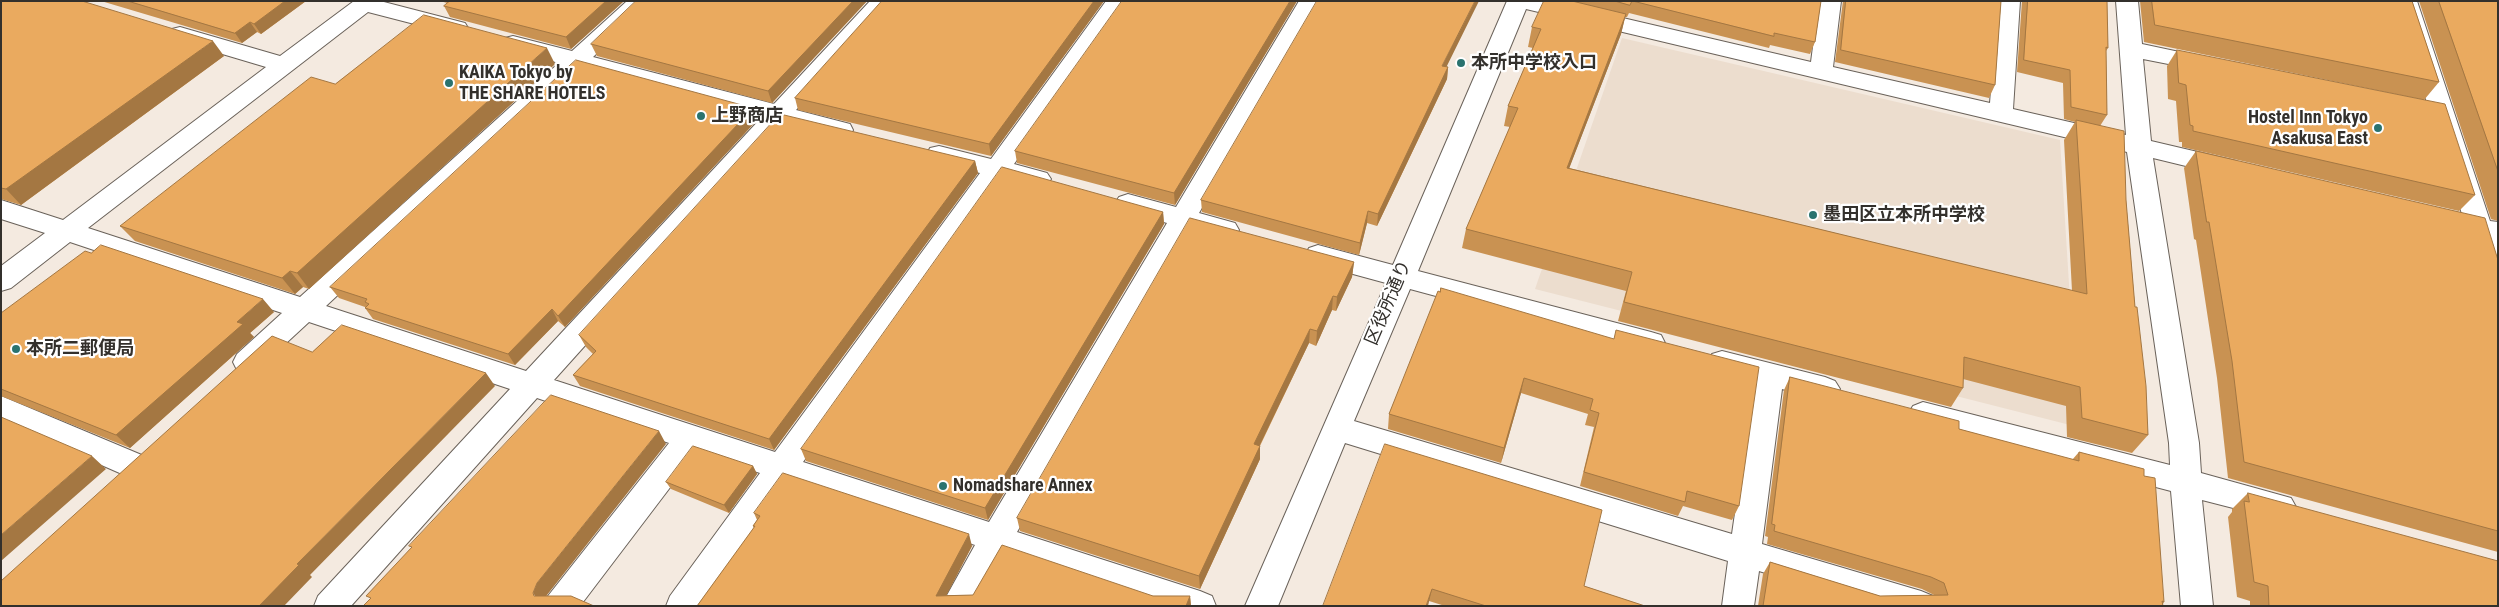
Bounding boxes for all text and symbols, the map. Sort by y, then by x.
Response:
place label: 本所中学校入口 [1471,52,1597,74]
marker: 本所中学校入口 [1455,57,1467,69]
place label: KAIKA Tokyo by THE SHARE HOTELS [459,62,605,104]
marker: KAIKA Tokyo by THE SHARE HOTELS [443,77,455,89]
place label: 上野商店 [711,105,783,127]
place label: Hostel Inn Tokyo Asakusa East [2248,107,2368,150]
marker: 上野商店 [695,110,707,122]
marker: Hostel Inn Tokyo Asakusa East [2372,122,2384,134]
place label: 墨田区立本所中学校 [1823,204,1985,226]
marker: 墨田区立本所中学校 [1807,209,1819,221]
street label: 区役所通り [1361,257,1417,349]
place label: 本所二郵便局 [26,338,134,360]
marker: 本所二郵便局 [10,343,22,355]
place label: Nomadshare Annex [953,475,1093,497]
marker: Nomadshare Annex [937,480,949,492]

